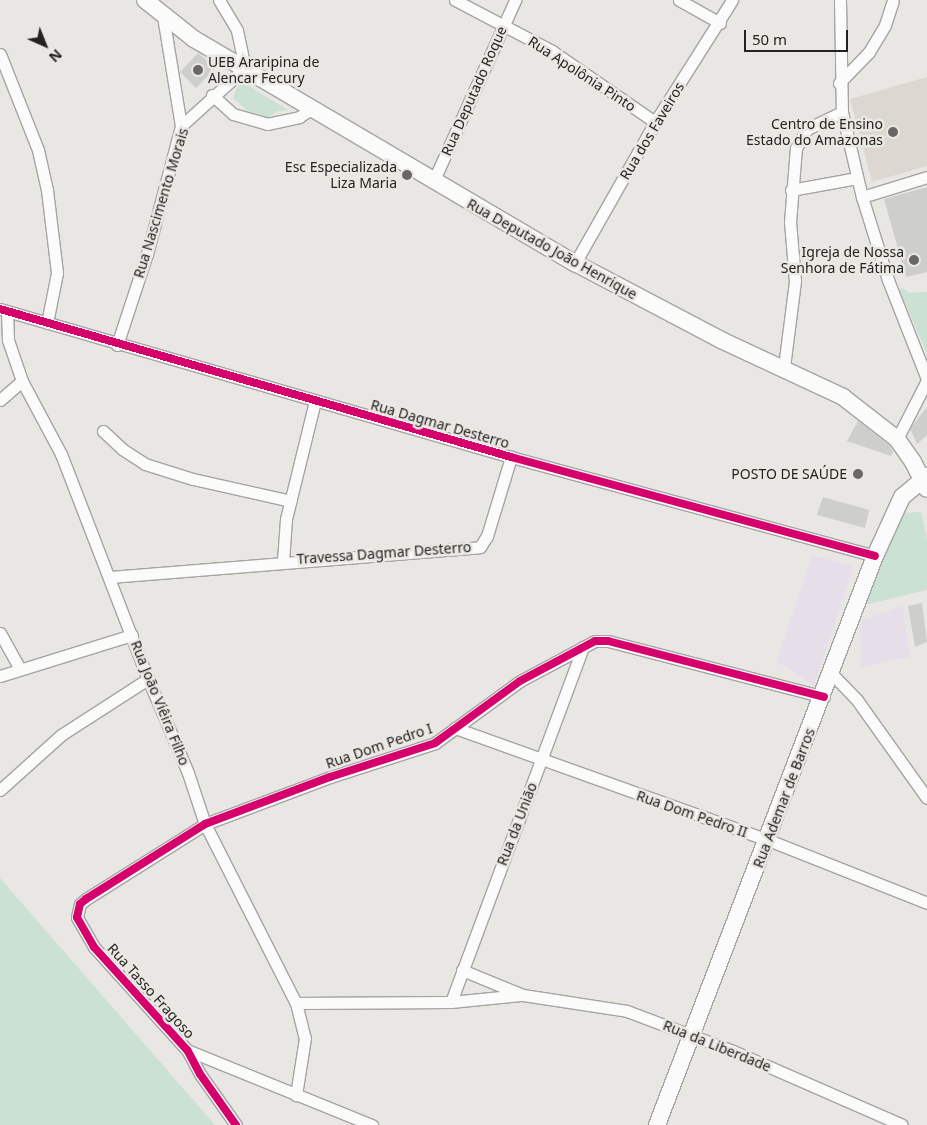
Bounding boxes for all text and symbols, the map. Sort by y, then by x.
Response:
north arrow [20,20,70,70]
scale bar [747,20,851,52]
street label: Rua Deputado Roque [438,24,510,158]
text: 50 m [752,29,787,49]
street label: Rua Apolônia Pinto [525,33,639,115]
text: N [45,45,66,67]
place label: UEB Araripina de Alencar Fecury [208,54,319,86]
marker: UEB Araripina de Alencar Fecury [192,64,204,76]
street label: Rua dos Faveiros [616,79,688,183]
place label: Centro de Ensino Estado do Amazonas [746,116,883,148]
street label: Rua Nascimento Morais [130,126,192,280]
marker: Centro de Ensino Estado do Amazonas [887,126,899,138]
place label: Esc Especializada Liza Maria [285,159,397,192]
marker: Esc Especializada Liza Maria [401,169,413,181]
street label: Rua Deputado João Henrique [464,195,640,303]
place label: Igreja de Nossa Senhora de Fátima [781,244,904,276]
marker: Igreja de Nossa Senhora de Fátima [908,254,920,266]
street label: Rua Dagmar Desterro [369,396,511,452]
place label: POSTO DE SAÚDE [731,466,847,482]
marker: POSTO DE SAÚDE [851,467,865,481]
street label: Travessa Dagmar Desterro [296,539,472,567]
street label: Rua João Viêira Filho [127,638,193,768]
street label: Rua Dom Pedro I [324,720,434,772]
street label: Rua Ademar de Barros [750,726,818,870]
street label: Rua da União [493,780,541,868]
street label: Rua Dom Pedro II [634,787,750,841]
street label: Rua Tasso Fragoso [104,940,198,1042]
street label: Rua da Liberdade [661,1017,773,1075]

